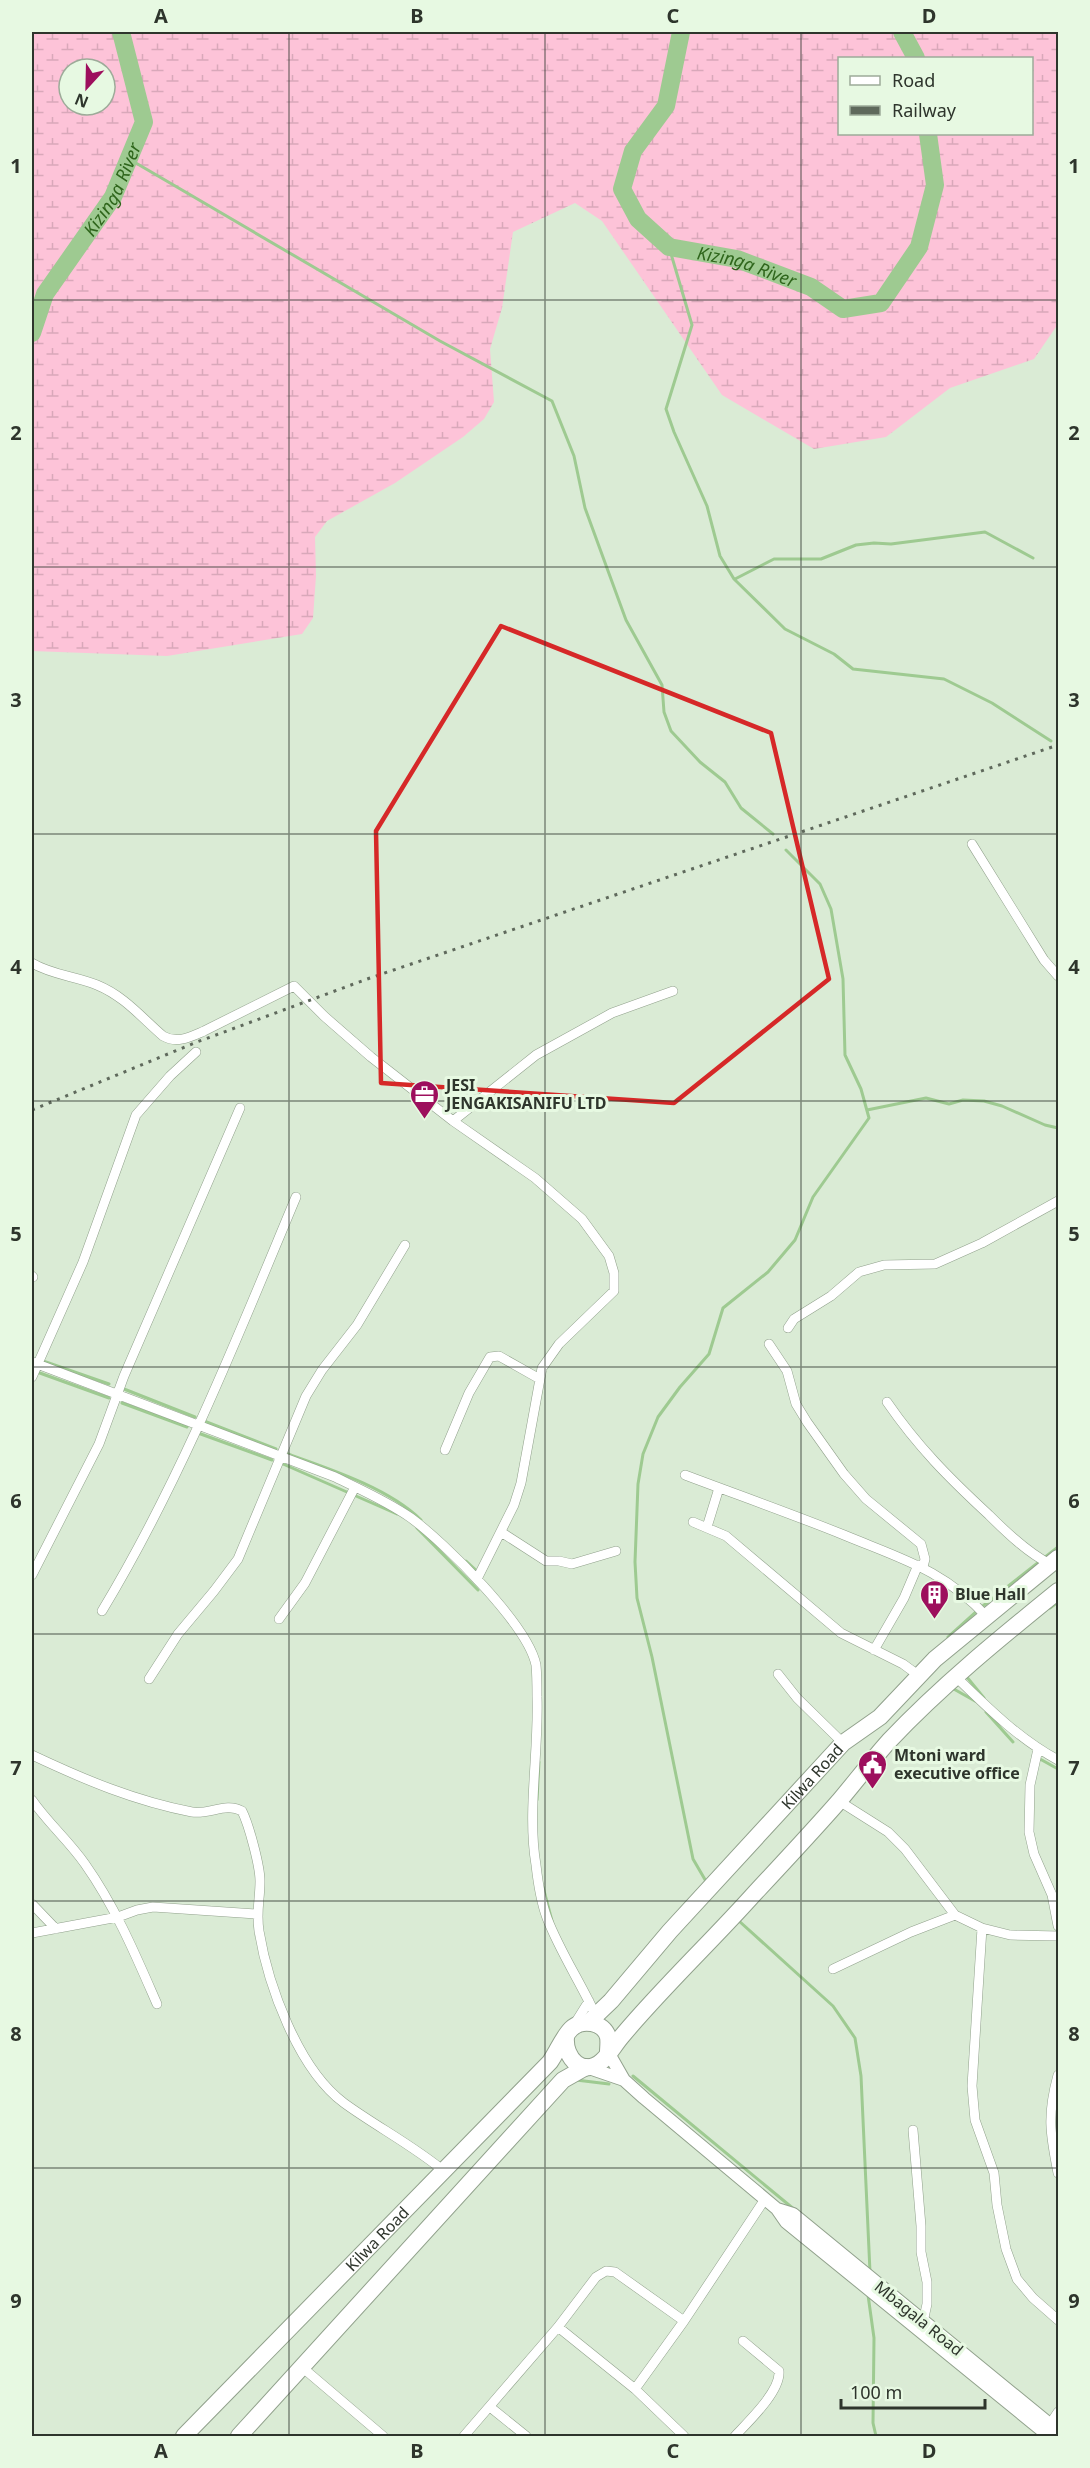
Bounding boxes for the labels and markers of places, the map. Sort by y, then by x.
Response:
place label: JESI JENGAKISANIFU LTD [444,1074,607,1114]
office icon: JESI JENGAKISANIFU LTD [409,1078,441,1120]
building icon: Blue Hall [918,1578,950,1620]
place label: Blue Hall [955,1583,1026,1605]
place label: Mtoni ward executive office [894,1744,1020,1784]
public building icon: Mtoni ward executive office [857,1748,889,1790]

